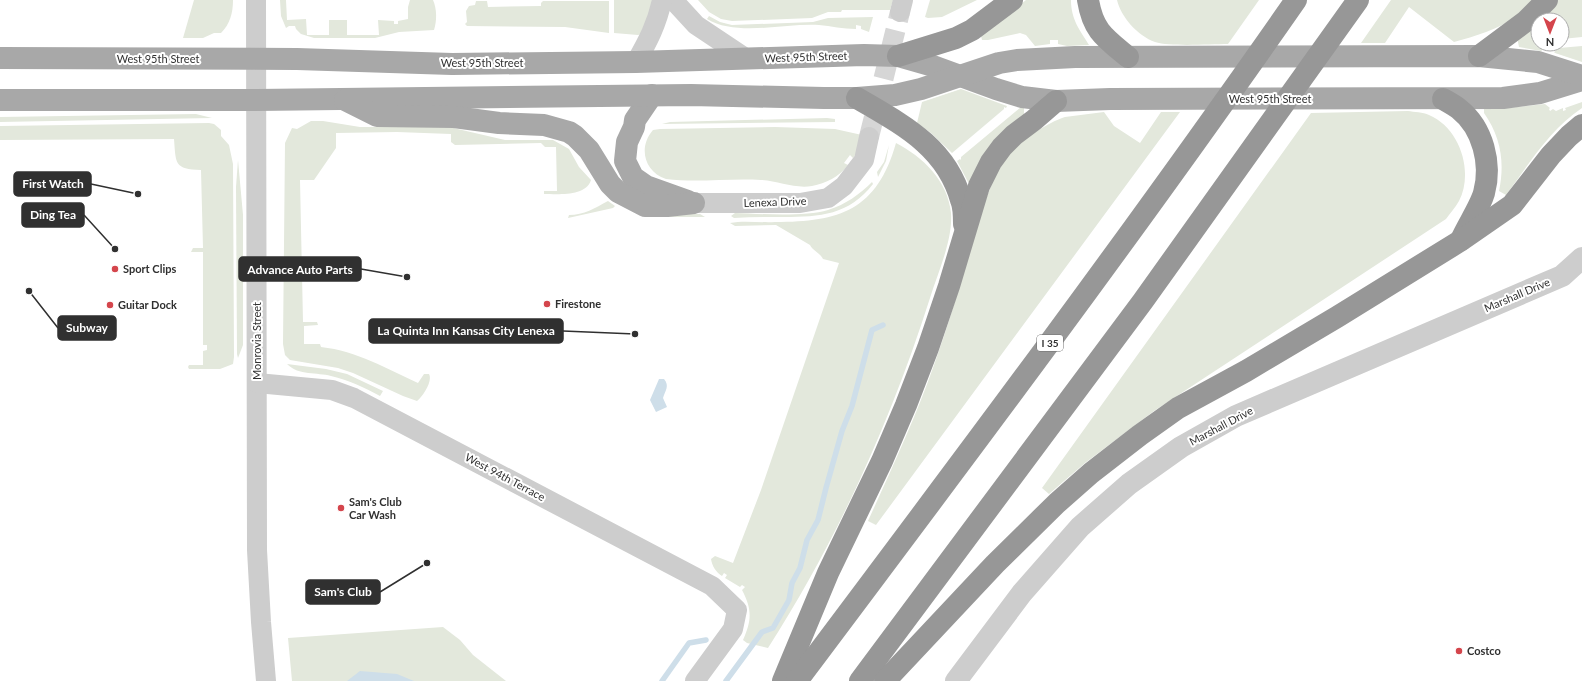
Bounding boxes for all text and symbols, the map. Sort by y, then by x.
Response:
north arrow [1530,12,1570,52]
text: N [1546,36,1554,49]
street label: West 95th Street [764,49,848,64]
street label: West 95th Street [117,52,199,65]
street label: West 95th Street [441,56,523,69]
street label: West 95th Street [1229,92,1311,105]
callout: First Watch [14,172,91,196]
text: First Watch [22,176,84,191]
street label: Lenexa Drive [743,194,807,209]
callout: Ding Tea [22,203,84,227]
text: Ding Tea [30,207,76,222]
callout: Advance Auto Parts [239,257,361,281]
place label: Sport Clips [123,262,176,275]
text: Advance Auto Parts [246,262,353,277]
marker: Sport Clips [110,264,120,274]
street label: Marshall Drive [1482,275,1552,314]
place label: Firestone [555,297,601,310]
place label: Guitar Dock [118,298,177,311]
marker: Firestone [542,299,552,309]
marker: Guitar Dock [105,300,115,310]
street label: Monrovia Street [250,302,263,380]
callout: Subway [58,316,116,340]
callout: La Quinta Inn Kansas City Lenexa [369,319,563,343]
text: Subway [66,320,109,335]
text: La Quinta Inn Kansas City Lenexa [377,323,555,338]
road number: I 35 [1037,335,1063,351]
street label: Marshall Drive [1187,403,1255,448]
street label: West 94th Terrace [463,450,548,503]
place label: Sam's Club Car Wash [349,495,402,521]
marker: Sam's Club Car Wash [336,503,346,513]
callout: Sam's Club [306,580,380,604]
text: Sam's Club [314,584,372,599]
place label: Costco [1467,644,1501,657]
marker: Costco [1454,646,1464,656]

